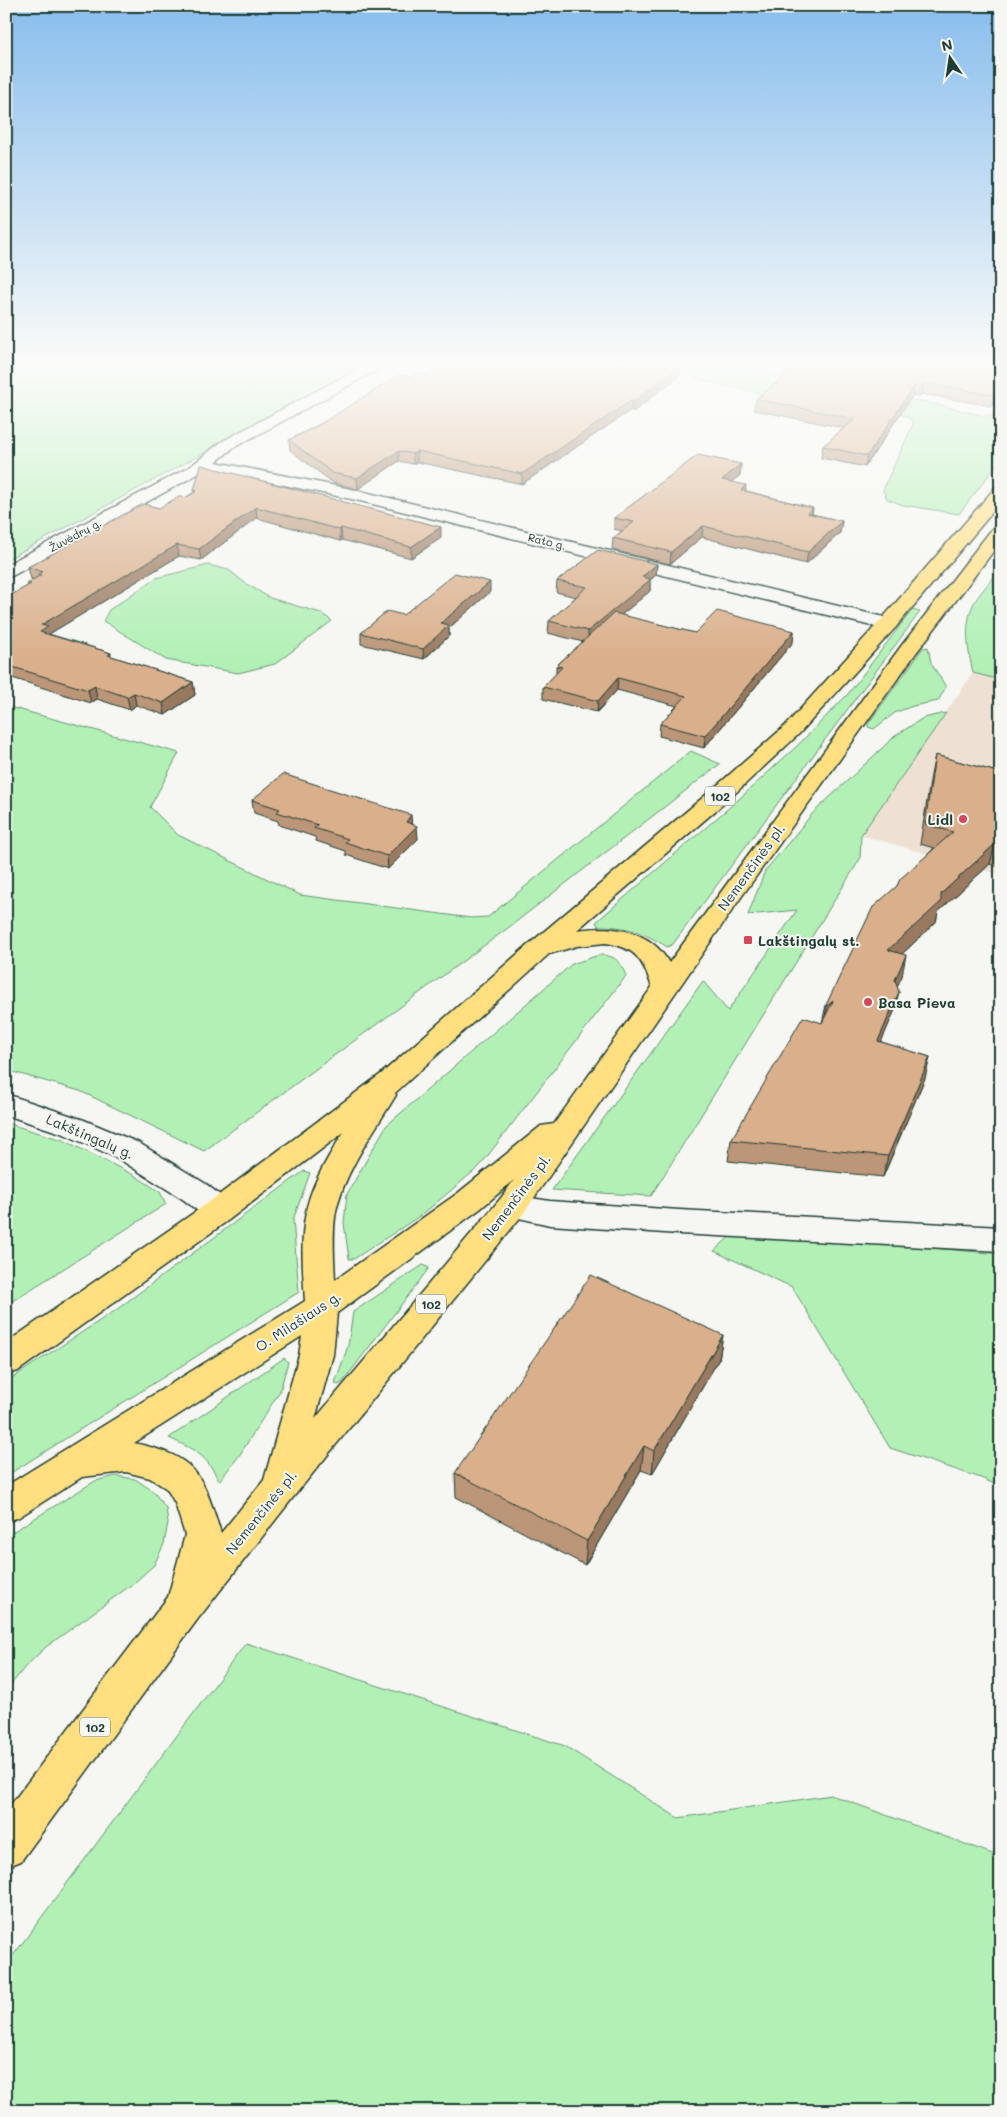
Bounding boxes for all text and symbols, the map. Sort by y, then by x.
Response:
north arrow [924,32,974,82]
text: N [940,34,954,55]
street label: Žuvėdrų g. [46,515,104,555]
street label: Rato g. [527,529,567,553]
road number: 102 [705,786,735,806]
place label: Lidl [928,810,953,829]
marker: Lidl [957,813,969,825]
street label: Nemenčinės pl. [713,820,789,914]
place label: Lakštingalų st. [758,931,860,950]
marker: Lakštingalų st. [742,934,754,946]
place label: Basa Pieva [878,993,956,1012]
marker: Basa Pieva [862,996,874,1008]
street label: Lakštingalų g. [43,1109,137,1163]
street label: Nemenčinės pl. [477,1150,555,1244]
street label: O. Milašiaus g. [252,1286,344,1356]
road number: 102 [416,1295,446,1314]
street label: Nemenčinės pl. [221,1466,301,1558]
road number: 102 [80,1718,110,1736]

